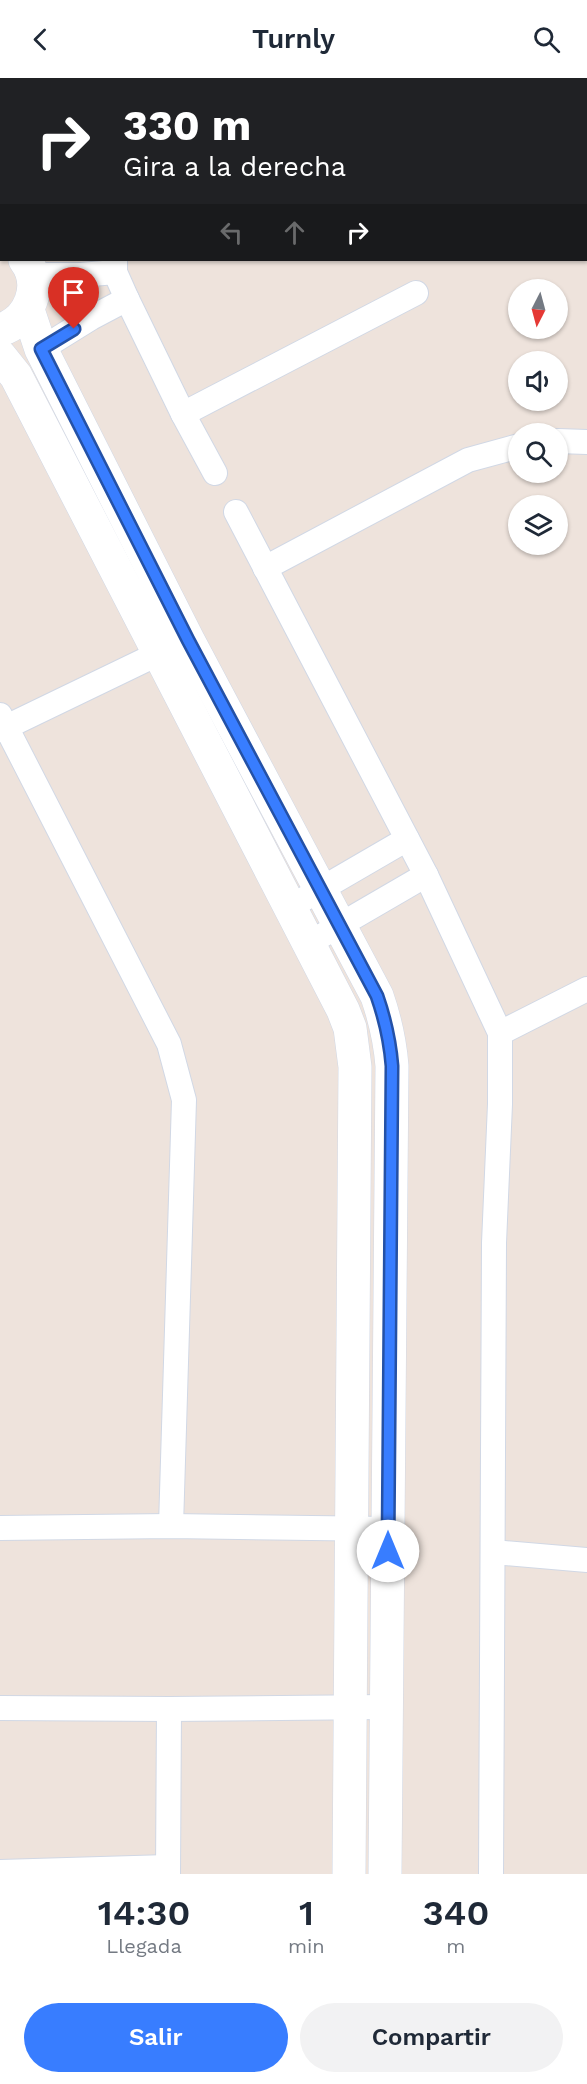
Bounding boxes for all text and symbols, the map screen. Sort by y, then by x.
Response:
icon: back [24,23,57,56]
text: Turnly [252,23,335,55]
icon: search [530,23,563,56]
text: 330 m [123,101,251,150]
icon: right [24,102,102,180]
text: Gira a la derecha [123,151,346,183]
icon: left [215,216,248,249]
icon: ahead [278,216,311,249]
icon: right [341,216,374,249]
pin [48,267,99,329]
icon: arrive [57,276,90,309]
north arrow [508,279,568,339]
map controls [508,279,568,555]
button: sound [508,351,568,411]
button: search [508,423,568,483]
button: layers [508,495,568,555]
position arrow [356,1519,420,1583]
text: 14:30 [98,1892,190,1934]
text: 1 [299,1892,314,1934]
text: 340 [422,1892,489,1934]
text: Llegada [106,1934,182,1958]
text: min [288,1934,325,1958]
text: m [446,1934,465,1958]
button: Salir [24,2003,288,2072]
button: Compartir [300,2003,563,2072]

